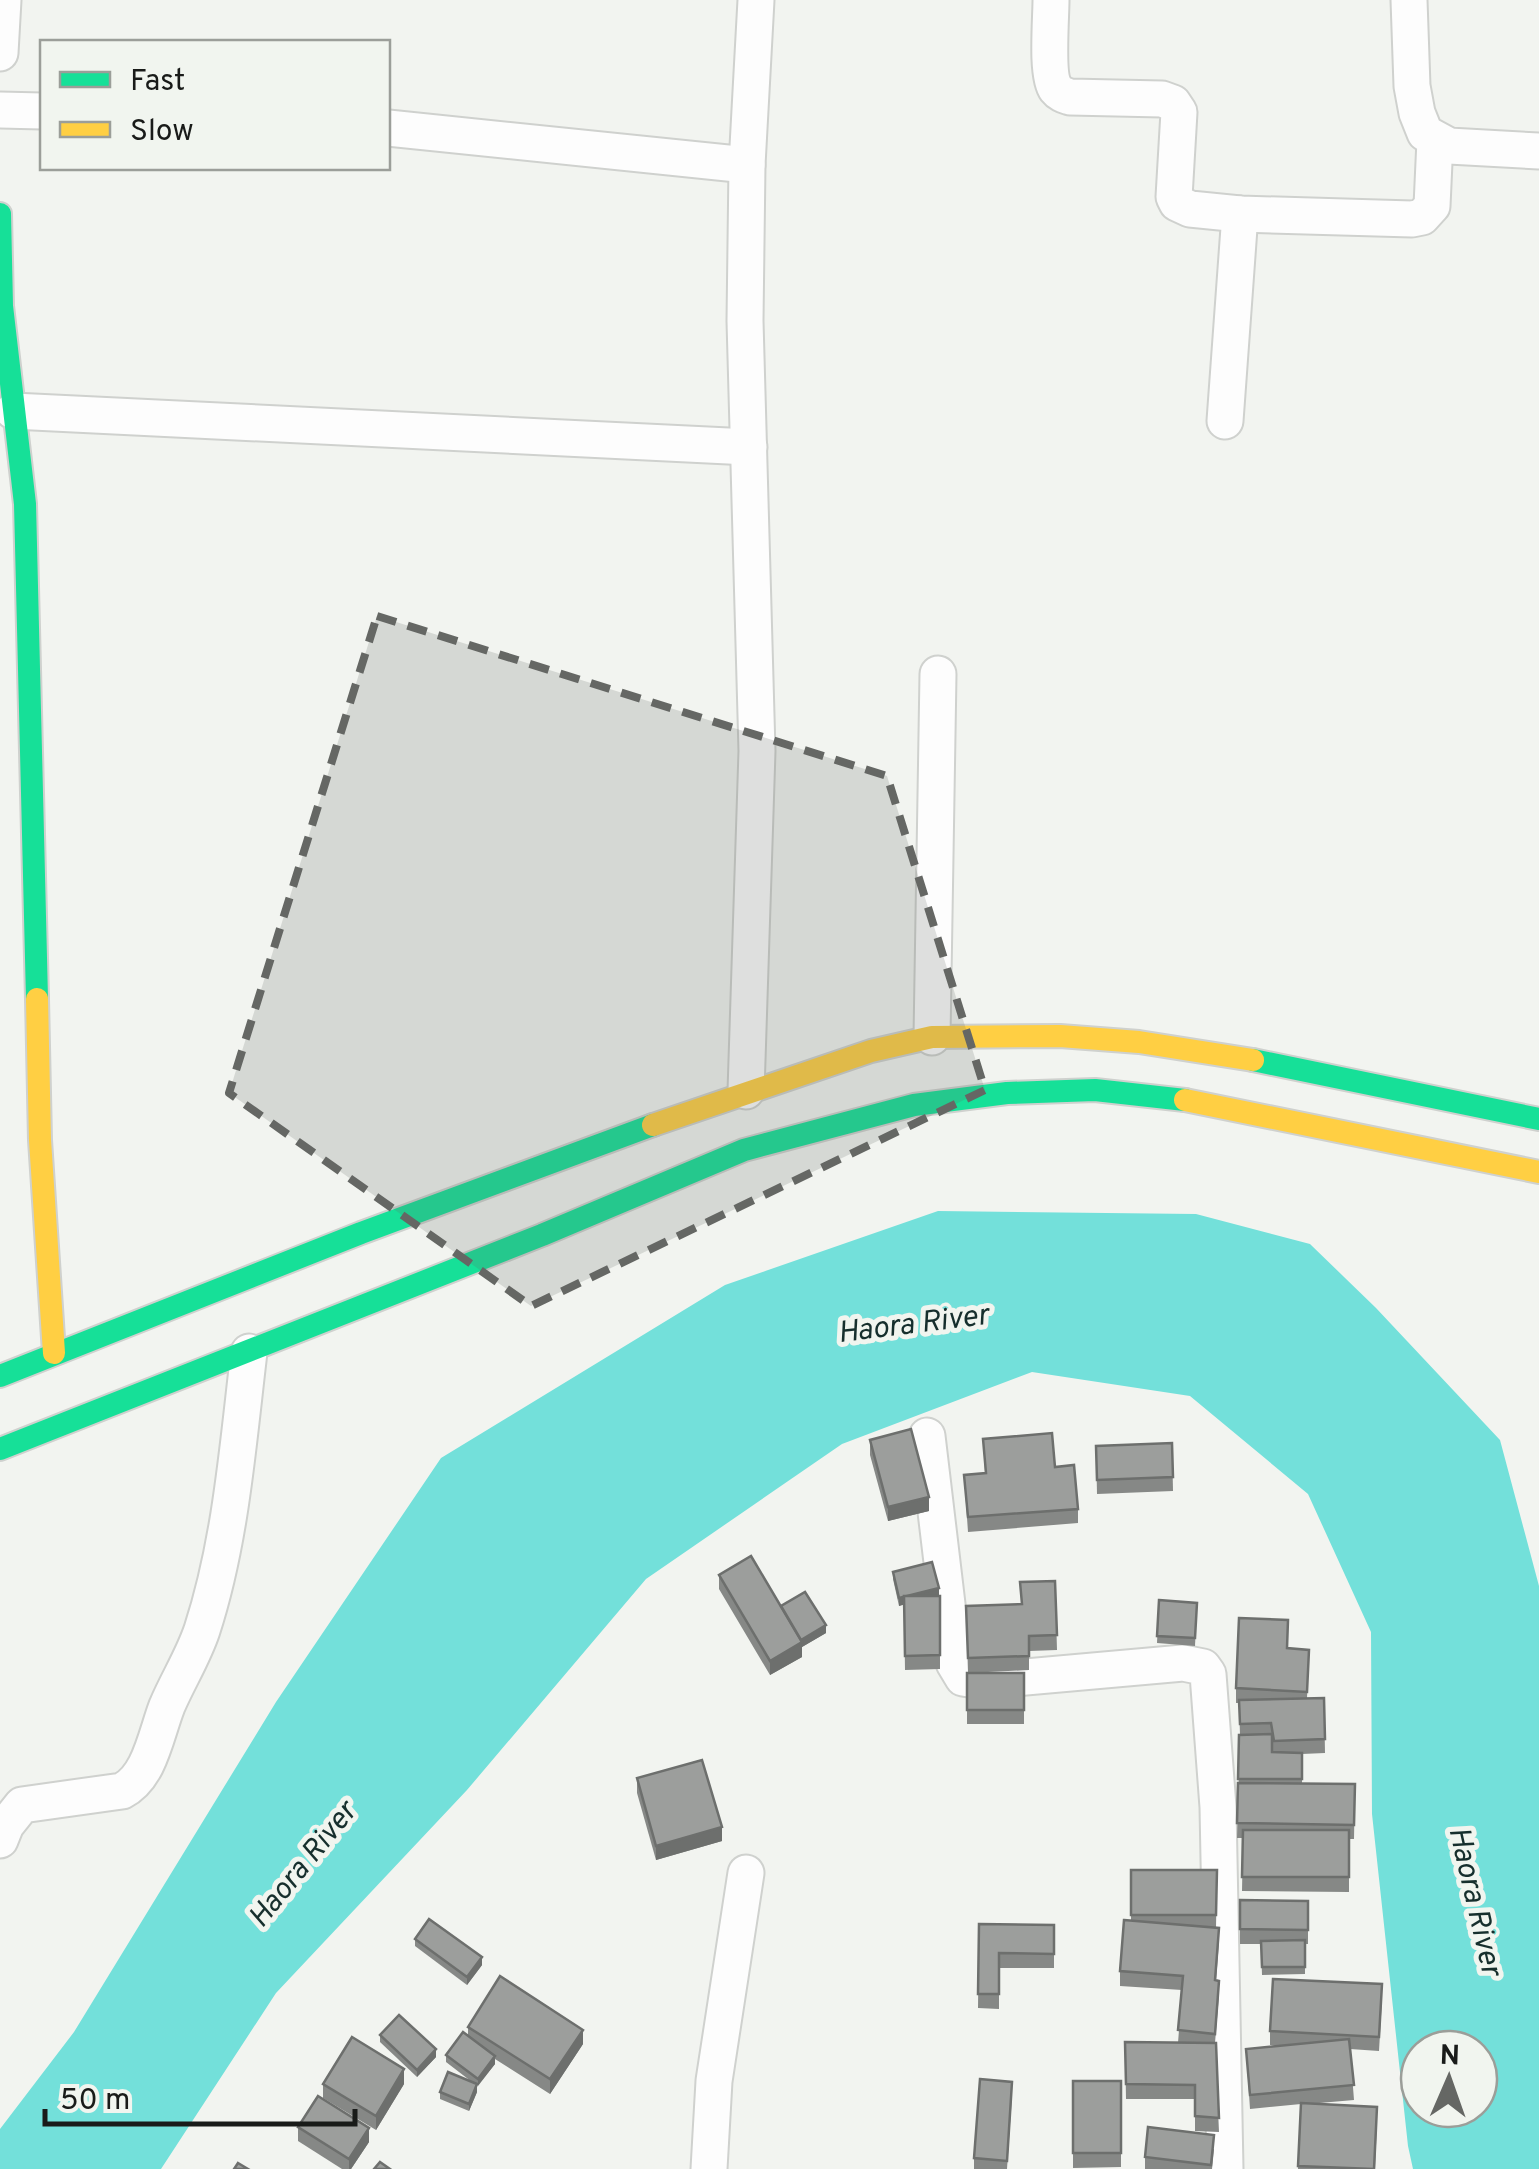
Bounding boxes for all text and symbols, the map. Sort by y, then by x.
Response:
legend [40,40,390,170]
text: Fast [130,64,185,101]
text: Slow [130,114,194,151]
water label: Haora River [836,1298,993,1353]
water label: Haora River [242,1793,368,1936]
water label: Haora River [1438,1823,1509,1982]
north arrow [1399,2029,1499,2129]
text: N [1439,2039,1460,2075]
scale bar [45,2064,355,2126]
text: 50 m [60,2083,130,2120]

